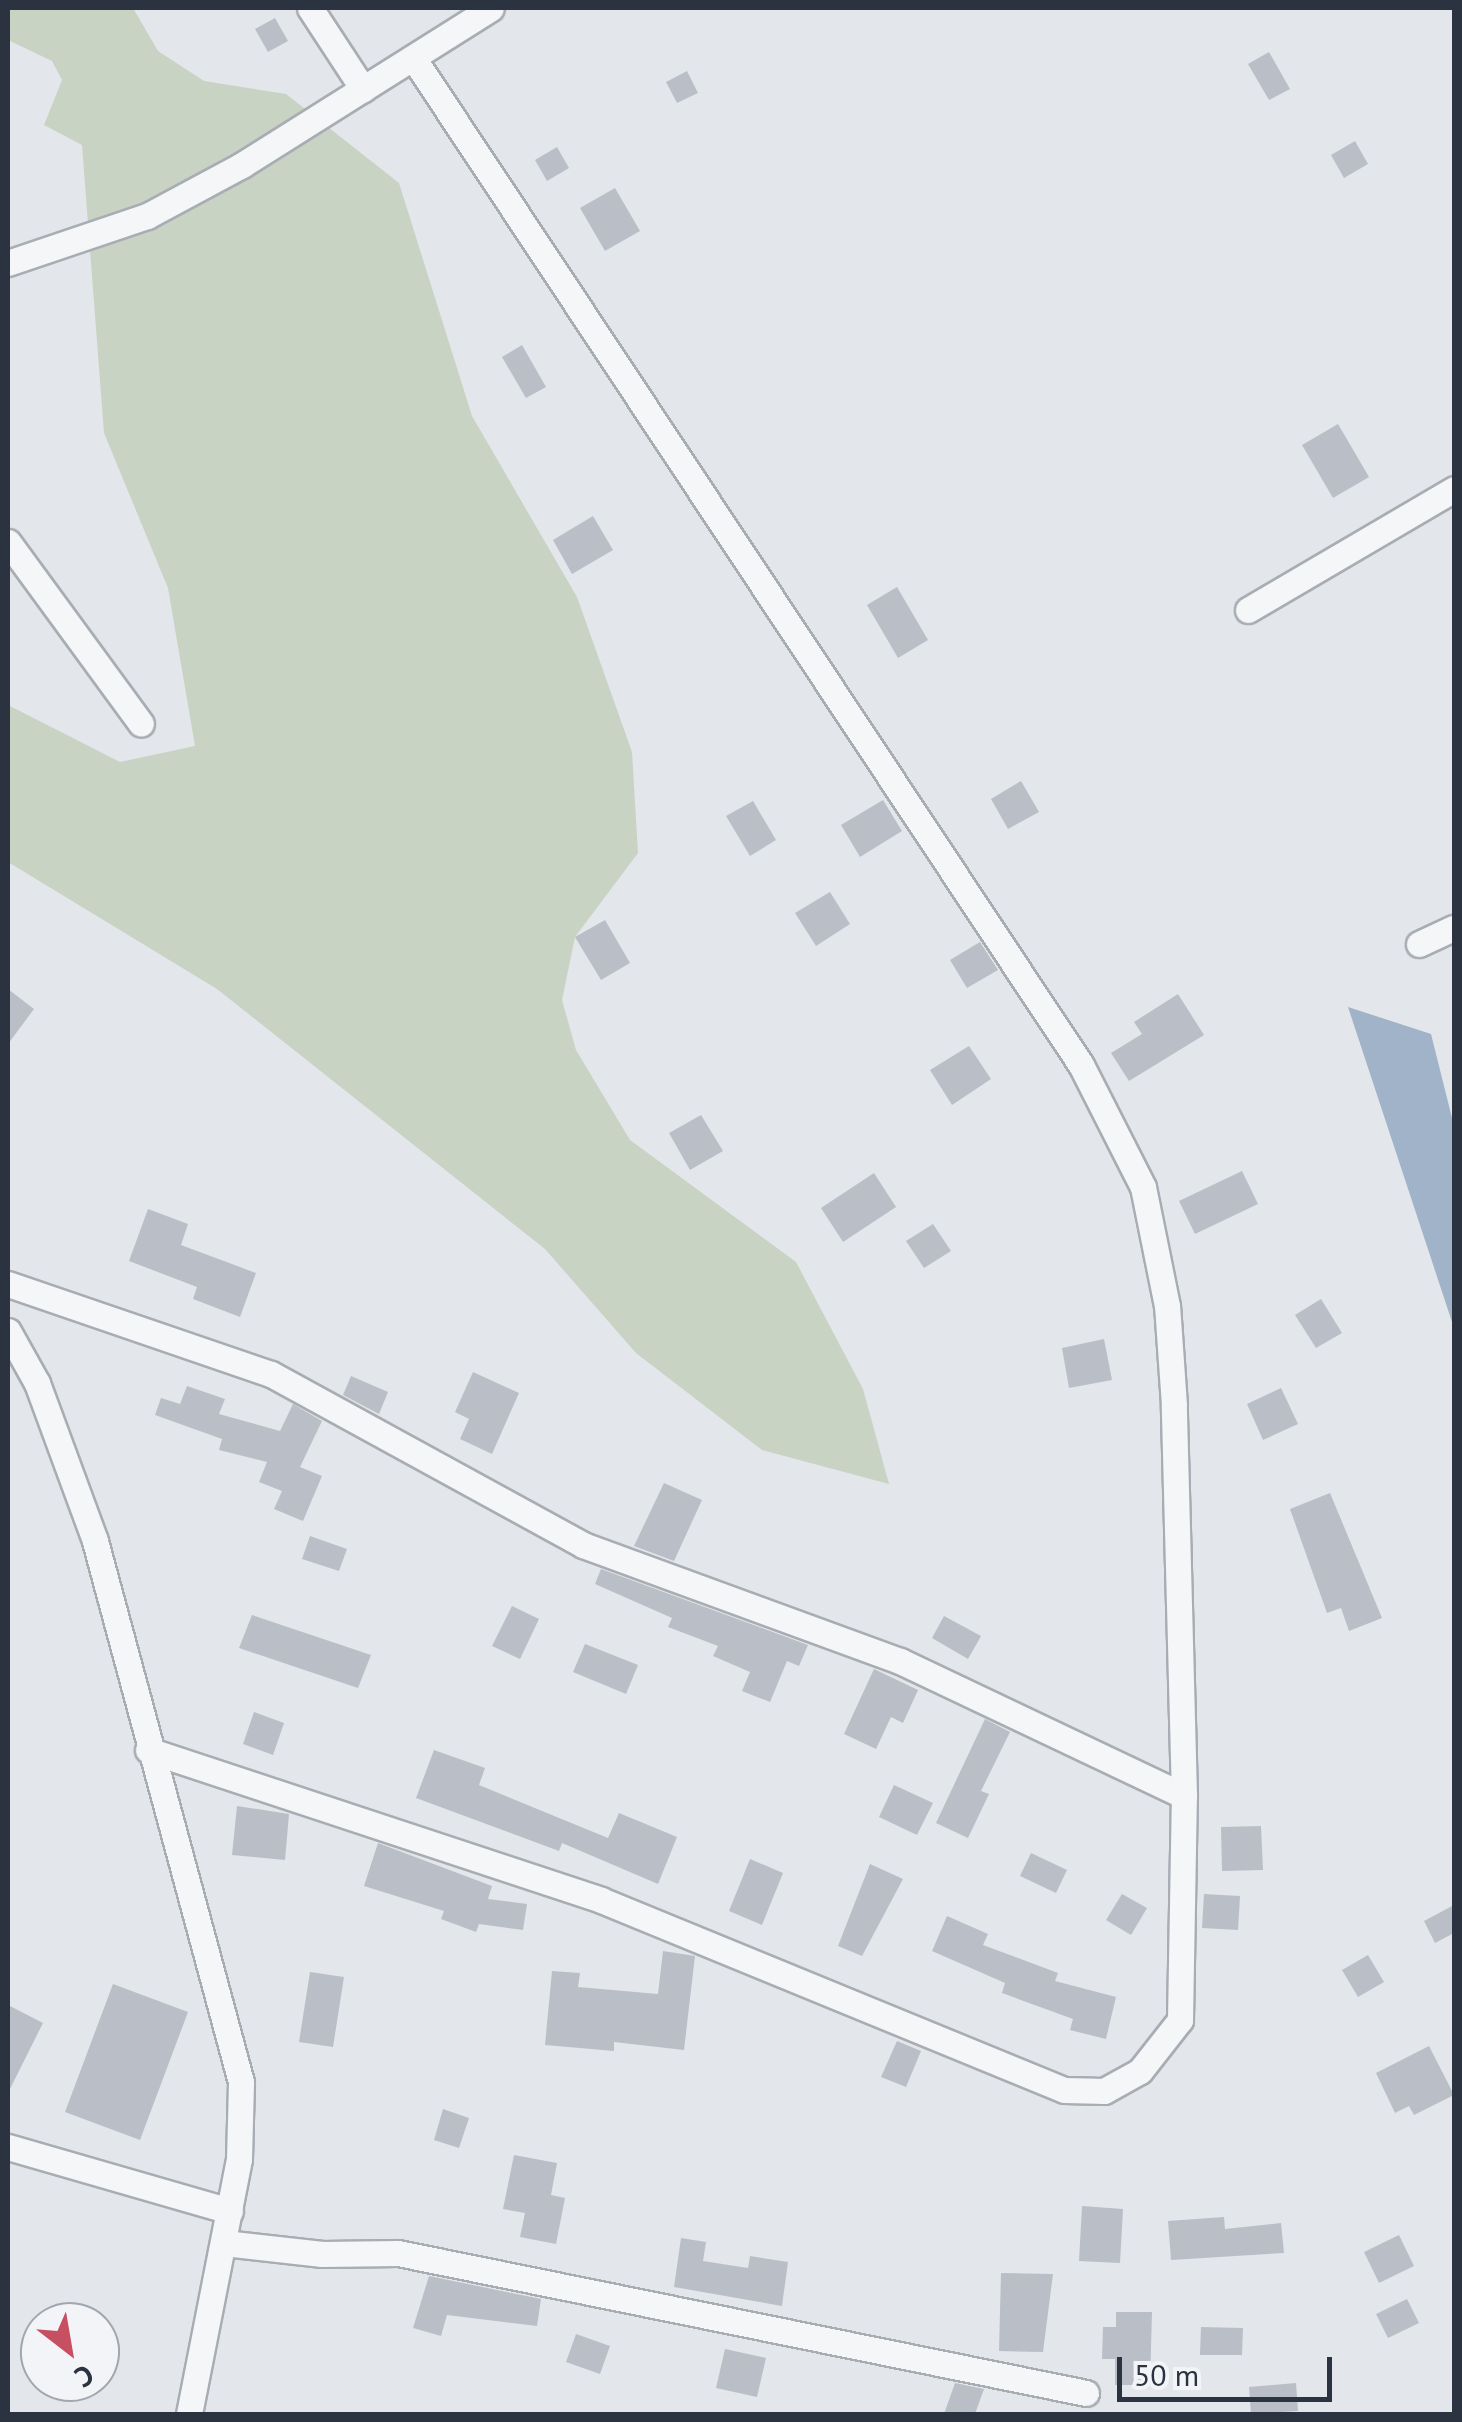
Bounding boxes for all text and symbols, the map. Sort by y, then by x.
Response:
north arrow [20,2302,120,2402]
scale bar [1122,2337,1337,2399]
text: 50 m [1134,2355,1199,2394]
text: С [68,2357,101,2396]

